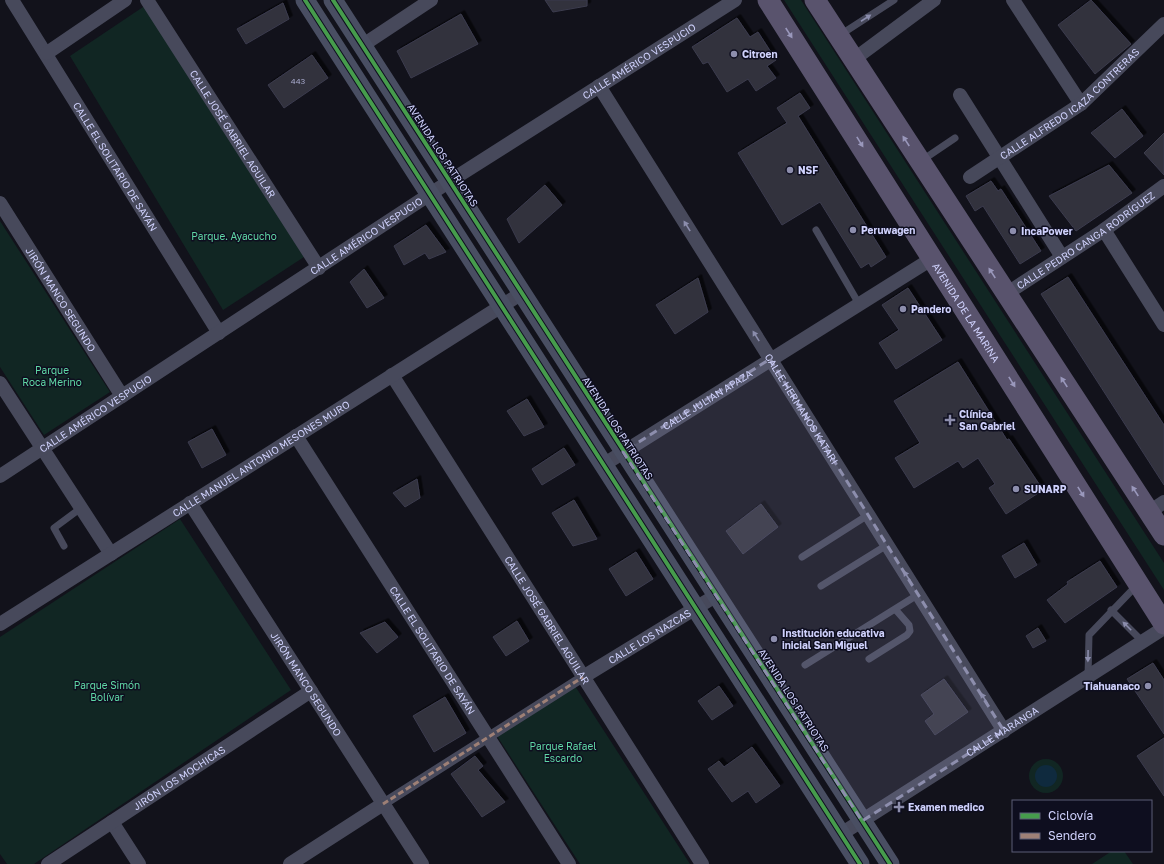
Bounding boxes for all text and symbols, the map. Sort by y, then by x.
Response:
one-way arrow [861,14,871,22]
street label: CALLE AMÉRICO VESPUCIO [580,21,698,101]
one-way arrow [786,27,793,39]
street label: CALLE ALFREDO ICAZA CONTRERAS [998,45,1141,162]
place label: Citroen [742,48,778,60]
marker: Citroen [729,49,739,59]
street label: CALLE JOSÉ GABRIEL AGUILAR [187,68,278,200]
house number: 443 [291,76,306,86]
street label: CALLE EL SOLITARIO DE SAYÁN [71,100,160,233]
street label: AVENIDA LOS PATRIOTAS [405,101,481,209]
one-way arrow [902,136,910,146]
one-way arrow [856,137,864,147]
place label: NSF [798,164,818,176]
marker: NSF [785,165,795,175]
street label: CALLE PEDRO CANGA RODRÍGUEZ [1014,189,1157,291]
street label: CALLE AMÉRICO VESPUCIO [308,195,425,277]
one-way arrow [683,220,690,232]
place label: Peruwagen [861,224,915,236]
marker: Peruwagen [848,225,858,235]
place label: IncaPower [1021,225,1073,237]
marker: IncaPower [1008,226,1018,236]
park label: Parque. Ayacucho [191,230,277,242]
street label: JIRÓN MANCO SEGUNDO [23,245,98,354]
street label: AVENIDA DE LA MARINA [930,260,1002,365]
one-way arrow [988,268,996,278]
place label: Pandero [911,303,951,315]
marker: Pandero [898,304,908,314]
one-way arrow [752,330,759,342]
street label: CALLE HERMANOS KATARI [762,351,841,466]
park label: Parque Roca Merino [22,364,82,388]
street label: CALLE JULIAN APAZA [660,367,755,432]
street label: CALLE AMÉRICO VESPUCIO [37,372,154,455]
street label: AVENIDA LOS PATRIOTAS [580,374,656,482]
one-way arrow [1008,376,1015,388]
one-way arrow [1060,376,1067,388]
street label: CALLE MANUEL ANTONIO MESONES MURO [170,398,352,519]
place label: Clínica San Gabriel [959,408,1016,432]
marker: Clínica San Gabriel [944,414,956,426]
place label: SUNARP [1024,483,1067,495]
marker: SUNARP [1011,484,1021,494]
one-way arrow [1131,485,1139,496]
one-way arrow [1077,487,1085,497]
street label: CALLE JOSÉ GABRIEL AGUILAR [502,554,592,686]
one-way arrow [903,571,911,581]
street label: CALLE EL SOLITARIO DE SAYÁN [387,584,478,716]
street label: CALLE LOS NAZCAS [606,606,693,666]
one-way arrow [1122,621,1132,631]
place label: Institución educativa inicial San Miguel [782,627,885,651]
street label: JIRÓN MANCO SEGUNDO [268,630,344,738]
marker: Institución educativa inicial San Miguel [769,634,779,644]
street label: AVENIDA LOS PATRIOTAS [756,646,832,754]
one-way arrow [1085,650,1091,663]
park label: Parque Simón Bolívar [74,679,140,703]
place label: Tiahuanaco [1084,680,1140,692]
marker: Tiahuanaco [1143,681,1153,691]
one-way arrow [980,692,987,704]
street label: CALLE MARANGA [964,704,1041,759]
park label: Parque Rafael Escardo [530,740,596,764]
street label: JIRÓN LOS MOCHICAS [131,743,228,812]
legend [1012,800,1152,852]
marker: Examen medico [893,801,905,813]
place label: Examen medico [908,801,984,813]
text: Ciclovía [1048,808,1093,823]
text: Sendero [1048,828,1096,843]

